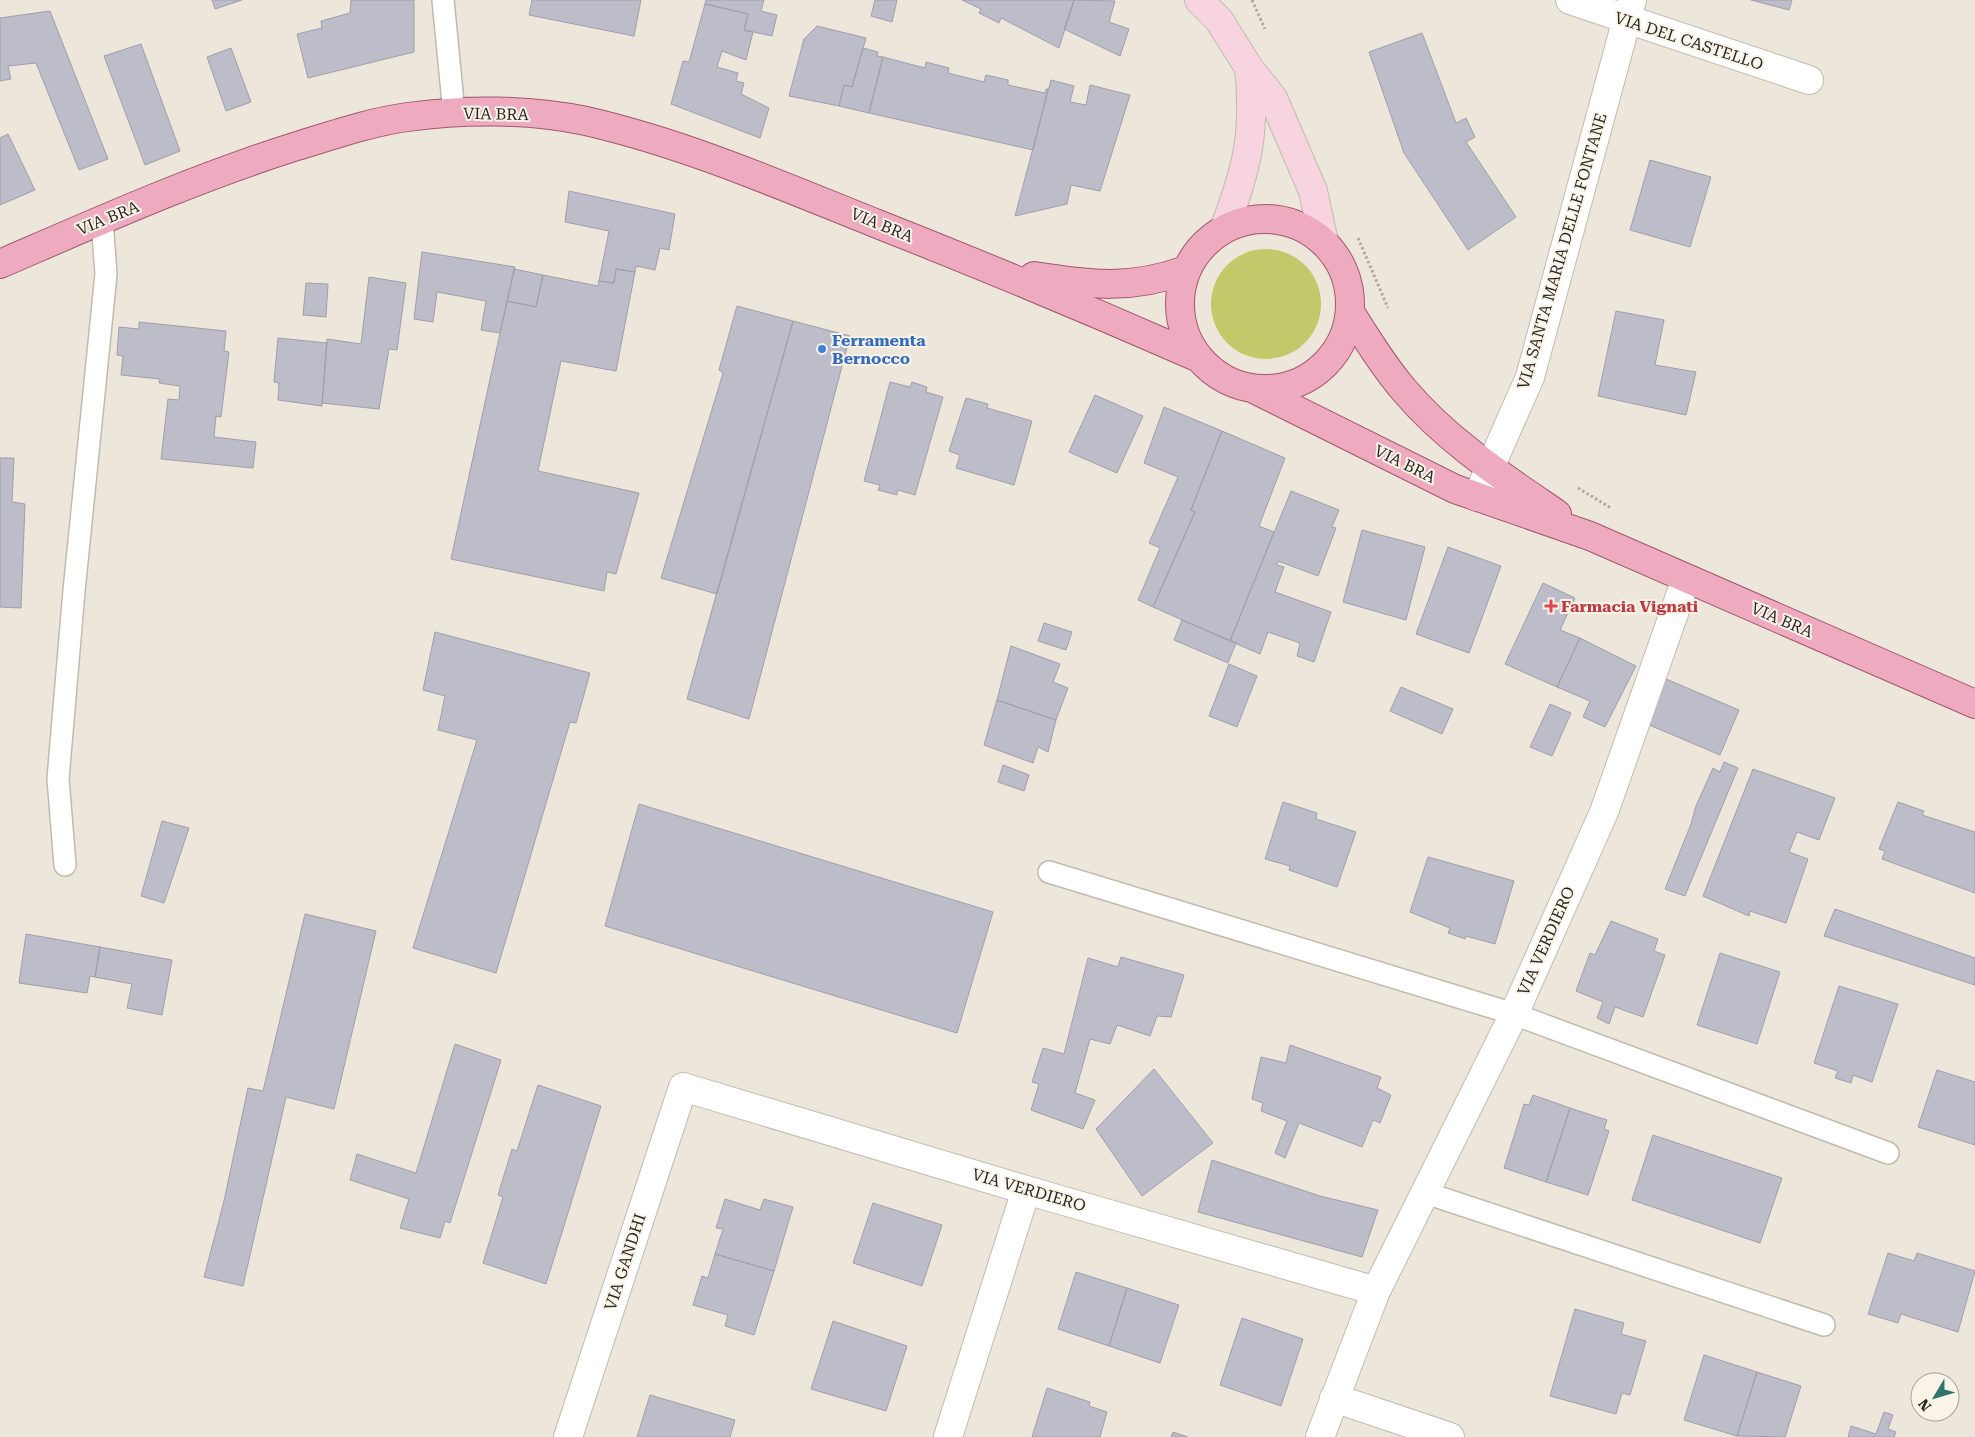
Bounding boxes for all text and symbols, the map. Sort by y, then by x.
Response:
street label: VIA DEL CASTELLO [1612,8,1766,74]
street label: VIA BRA [463,104,530,124]
street label: VIA SANTA MARIA DELLE FONTANE [1513,111,1611,391]
street label: VIA BRA [74,197,143,239]
street label: VIA BRA [848,204,917,246]
place label: Ferramenta Bernocco [832,331,926,368]
marker: Ferramenta Bernocco [816,343,828,355]
street label: VIA BRA [1371,441,1439,487]
place label: Farmacia Vignati [1561,597,1699,616]
street label: VIA BRA [1748,598,1817,642]
marker: Farmacia Vignati [1545,600,1557,612]
street label: VIA VERDIERO [1513,884,1579,998]
street label: VIA VERDIERO [970,1165,1088,1215]
street label: VIA GANDHI [600,1211,650,1313]
north arrow [1910,1372,1960,1422]
text: N [1915,1396,1934,1414]

